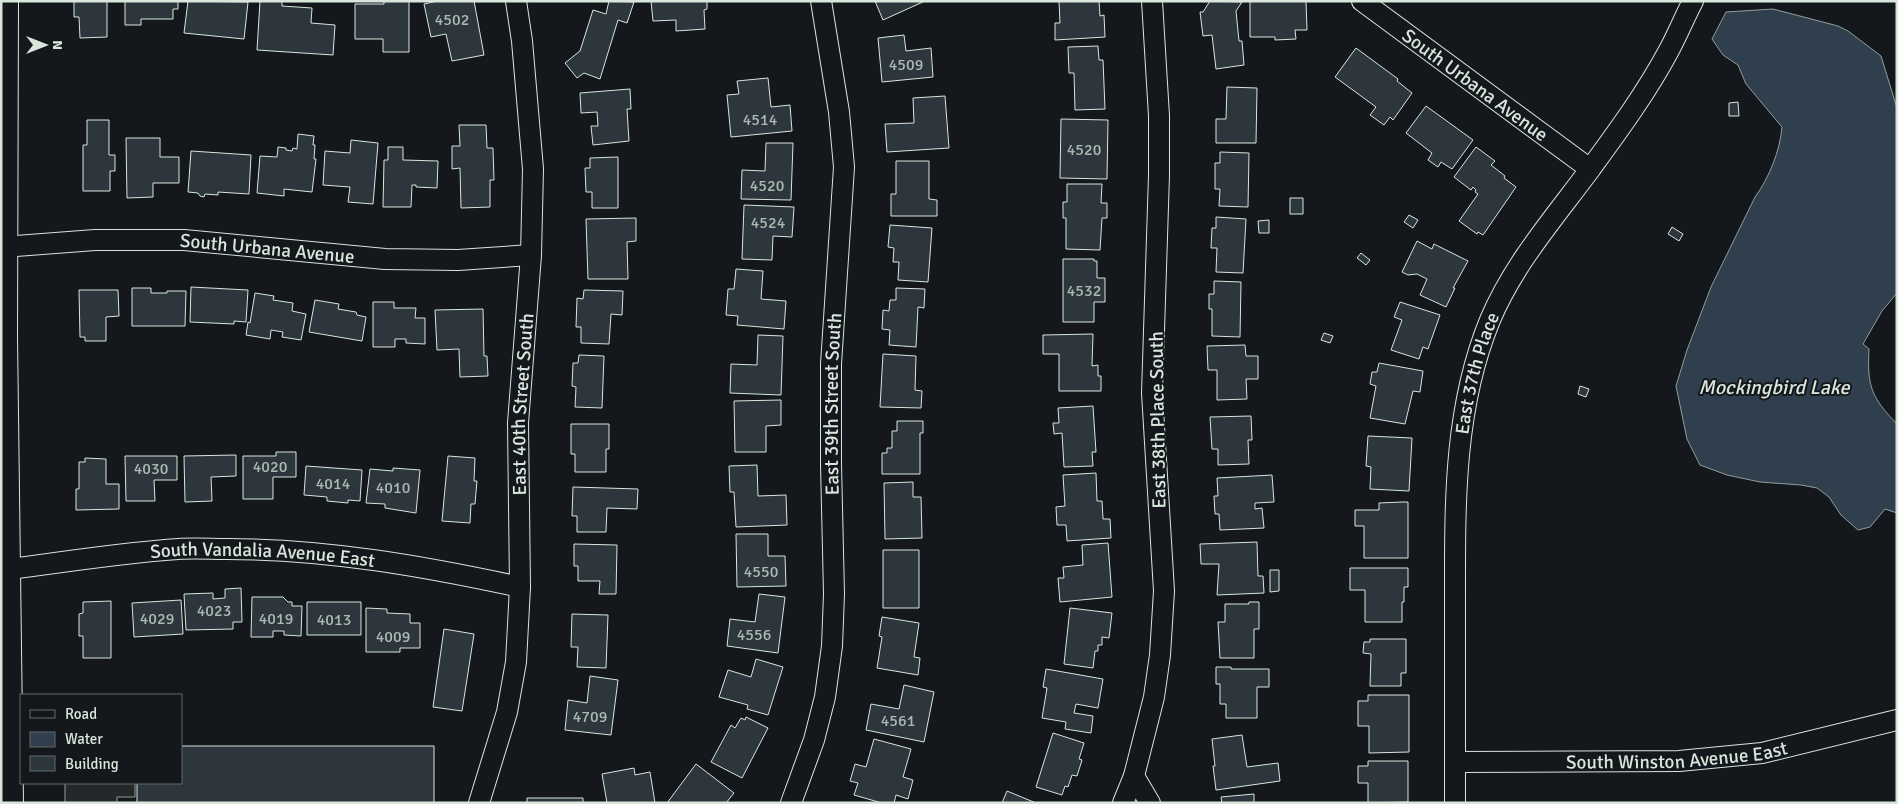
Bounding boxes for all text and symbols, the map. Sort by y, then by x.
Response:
house number: 4502 [435,10,469,30]
north arrow [20,20,70,70]
street label: South Urbana Avenue [1397,24,1553,147]
text: N [49,40,66,50]
house number: 4509 [889,55,923,75]
house number: 4514 [743,110,778,130]
house number: 4520 [1067,140,1101,160]
house number: 4520 [750,176,784,196]
house number: 4524 [751,213,786,233]
street label: South Urbana Avenue [179,229,356,269]
house number: 4532 [1067,281,1101,301]
street label: East 37th Place [1450,309,1505,436]
street label: East 40th Street South [507,312,539,496]
street label: East 39th Street South [820,312,847,496]
street label: East 38th Place South [1144,331,1172,509]
water label: Mockingbird Lake [1699,375,1850,400]
house number: 4020 [253,457,287,477]
house number: 4030 [134,459,168,479]
house number: 4014 [316,474,351,494]
house number: 4010 [376,478,410,498]
street label: South Vandalia Avenue East [149,538,377,573]
house number: 4550 [744,562,778,582]
house number: 4023 [197,601,231,621]
house number: 4029 [140,609,174,629]
house number: 4019 [259,609,293,629]
house number: 4013 [317,610,351,630]
house number: 4556 [737,625,771,645]
house number: 4009 [376,627,410,647]
legend [20,694,182,784]
text: Road [65,705,97,723]
house number: 4709 [573,707,607,727]
house number: 4561 [881,711,915,731]
text: Water [65,730,103,748]
street label: South Winston Avenue East [1566,736,1790,775]
text: Building [65,755,119,773]

